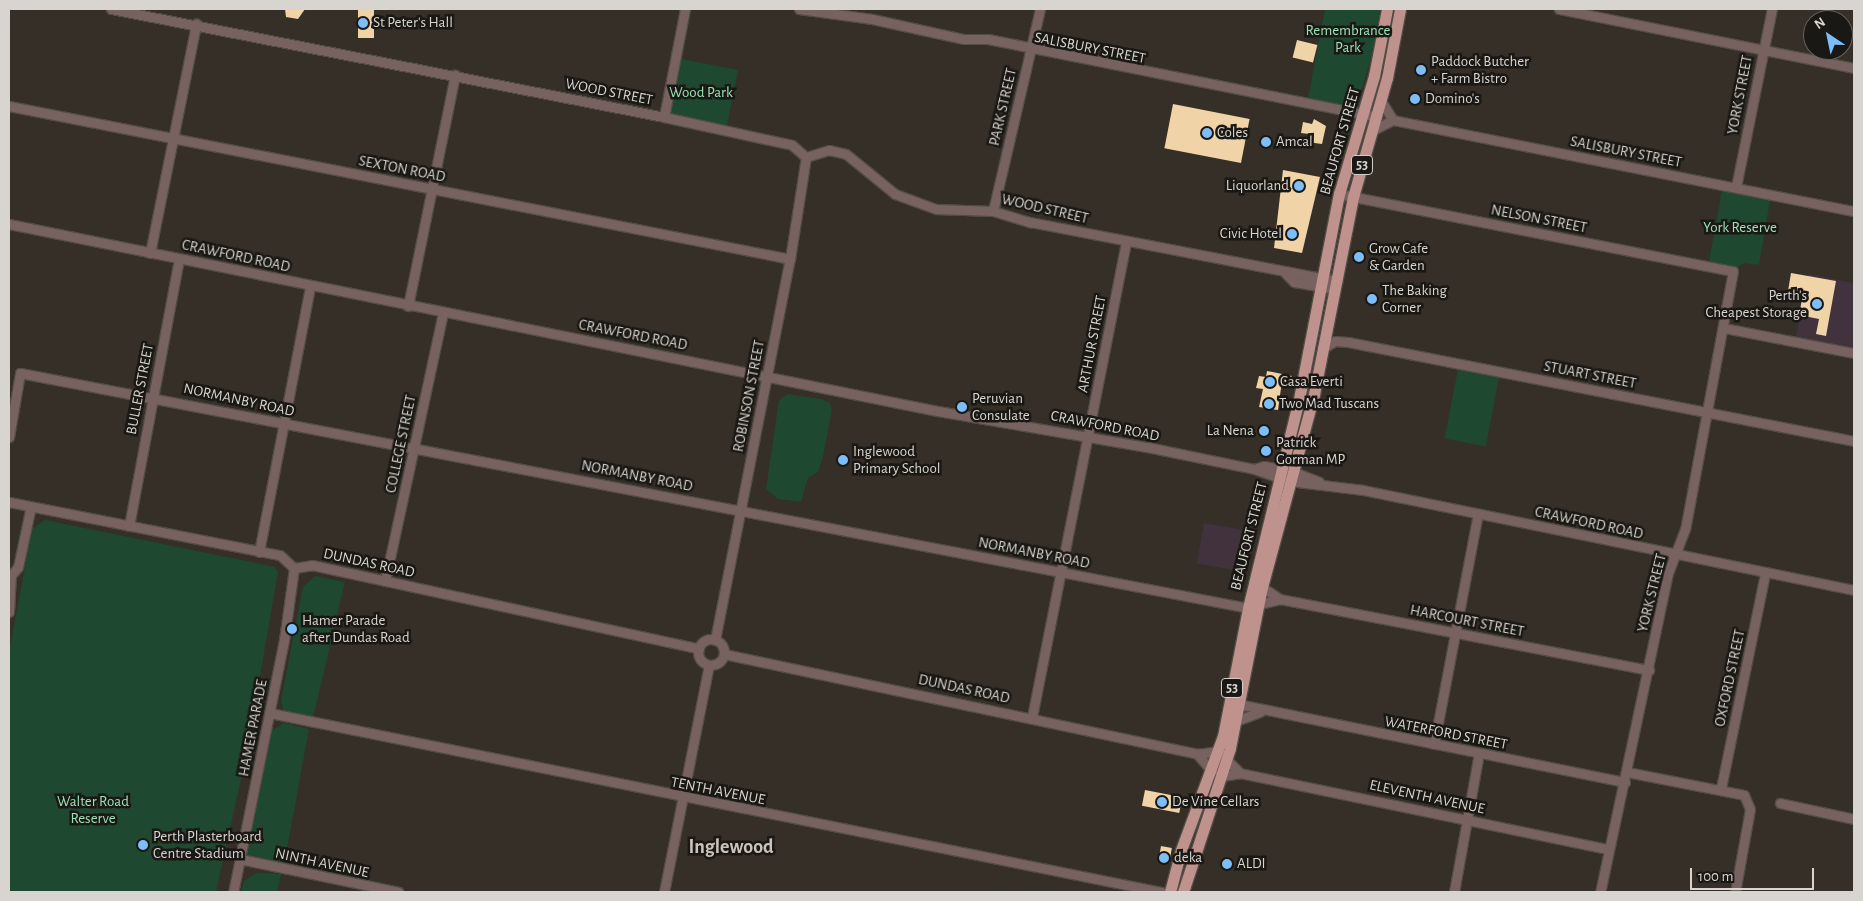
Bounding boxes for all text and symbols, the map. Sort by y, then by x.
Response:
north arrow [1803,10,1853,60]
place label: St Peter's Hall [373,14,453,32]
text: N [1812,15,1828,32]
marker: St Peter's Hall [357,17,369,29]
park label: Remembrance Park [1305,21,1391,56]
street label: SALISBURY STREET [1033,28,1147,68]
place label: Paddock Butcher + Farm Bistro [1431,52,1529,87]
street label: YORK STREET [1724,54,1756,136]
marker: Paddock Butcher + Farm Bistro [1415,64,1427,76]
street label: PARK STREET [985,66,1021,148]
street label: WOOD STREET [564,75,654,109]
park label: Wood Park [669,84,733,102]
street label: BEAUFORT STREET [1316,85,1364,197]
place label: Domino's [1425,90,1480,108]
marker: Domino's [1409,93,1421,105]
place label: Coles [1217,124,1248,142]
marker: Coles [1201,127,1213,139]
street label: SALISBURY STREET [1569,132,1683,172]
place label: Amcal [1276,133,1313,151]
marker: Amcal [1260,136,1272,148]
street label: SEXTON ROAD [357,152,447,186]
road number: 53 [1351,154,1373,176]
place label: Liquorland [1226,177,1289,195]
marker: Liquorland [1293,180,1305,192]
street label: WOOD STREET [1000,190,1090,228]
street label: NELSON STREET [1489,201,1589,237]
park label: York Reserve [1703,219,1777,237]
place label: Civic Hotel [1220,225,1282,243]
marker: Civic Hotel [1286,228,1298,240]
street label: CRAWFORD ROAD [180,236,292,276]
place label: Grow Cafe & Garden [1369,239,1428,274]
marker: Grow Cafe & Garden [1353,251,1365,263]
place label: The Baking Corner [1382,281,1447,316]
place label: Perth's Cheapest Storage [1705,286,1807,321]
marker: The Baking Corner [1366,293,1378,305]
street label: ARTHUR STREET [1074,294,1110,394]
marker: Perth's Cheapest Storage [1811,298,1823,310]
street label: CRAWFORD ROAD [577,316,689,354]
street label: ROBINSON STREET [729,338,769,454]
street label: BULLER STREET [122,342,158,436]
street label: STUART STREET [1542,357,1638,393]
place label: Casa Everti [1280,373,1343,391]
marker: Casa Everti [1264,376,1276,388]
street label: NORMANBY ROAD [182,379,296,421]
place label: Peruvian Consulate [972,389,1030,424]
street label: COLLEGE STREET [382,393,420,495]
place label: Two Mad Tuscans [1279,395,1379,413]
marker: Two Mad Tuscans [1263,398,1275,410]
marker: Peruvian Consulate [956,401,968,413]
street label: CRAWFORD ROAD [1049,407,1161,445]
place label: La Nena [1207,422,1254,440]
marker: La Nena [1258,425,1270,437]
place label: Patrick Gorman MP [1276,433,1345,468]
place label: Inglewood Primary School [853,442,941,477]
marker: Patrick Gorman MP [1260,445,1272,457]
marker: Inglewood Primary School [837,454,849,466]
street label: NORMANBY ROAD [580,456,694,496]
street label: BEAUFORT STREET [1227,480,1271,592]
street label: CRAWFORD ROAD [1533,503,1645,543]
street label: NORMANBY ROAD [977,533,1091,573]
street label: DUNDAS ROAD [322,545,416,581]
street label: YORK STREET [1634,552,1670,634]
street label: HARCOURT STREET [1408,601,1526,641]
place label: Hamer Parade after Dundas Road [302,611,410,646]
marker: Hamer Parade after Dundas Road [286,623,298,635]
street label: OXFORD STREET [1711,628,1749,728]
street label: DUNDAS ROAD [917,671,1011,707]
road number: 53 [1221,676,1243,700]
street label: HAMER PARADE [235,678,271,778]
street label: WATERFORD STREET [1383,712,1509,754]
street label: TENTH AVENUE [669,773,767,809]
street label: ELEVENTH AVENUE [1368,776,1486,818]
park label: Walter Road Reserve [57,792,129,827]
place label: De Vine Cellars [1172,793,1259,811]
marker: De Vine Cellars [1156,796,1168,808]
place label: Perth Plasterboard Centre Stadium [153,827,262,862]
district label: Inglewood [688,835,774,859]
marker: Perth Plasterboard Centre Stadium [137,839,149,851]
street label: NINTH AVENUE [274,844,370,882]
place label: deka [1174,849,1202,867]
marker: deka [1158,852,1170,864]
place label: ALDI [1237,855,1266,873]
marker: ALDI [1221,858,1233,870]
scale bar [1693,858,1817,890]
text: 100 m [1698,869,1733,884]

